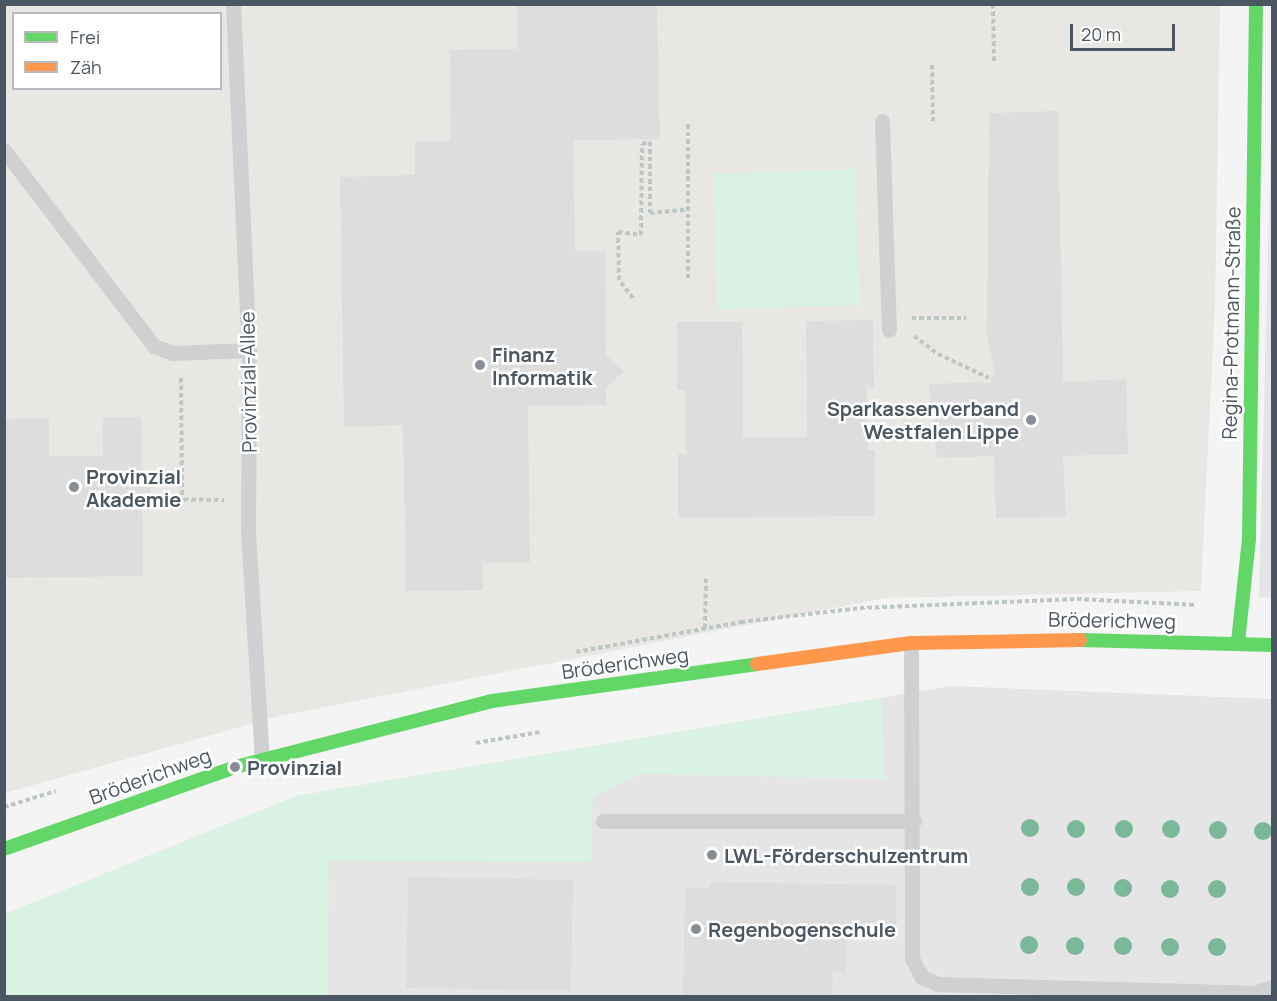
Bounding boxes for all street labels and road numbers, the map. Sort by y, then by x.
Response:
street label: Regina-Protmann-Straße [1217,206,1245,440]
street label: Provinzial-Allee [235,311,261,453]
street label: Bröderichweg [1048,607,1176,633]
street label: Bröderichweg [560,642,690,684]
street label: Bröderichweg [86,743,214,809]

